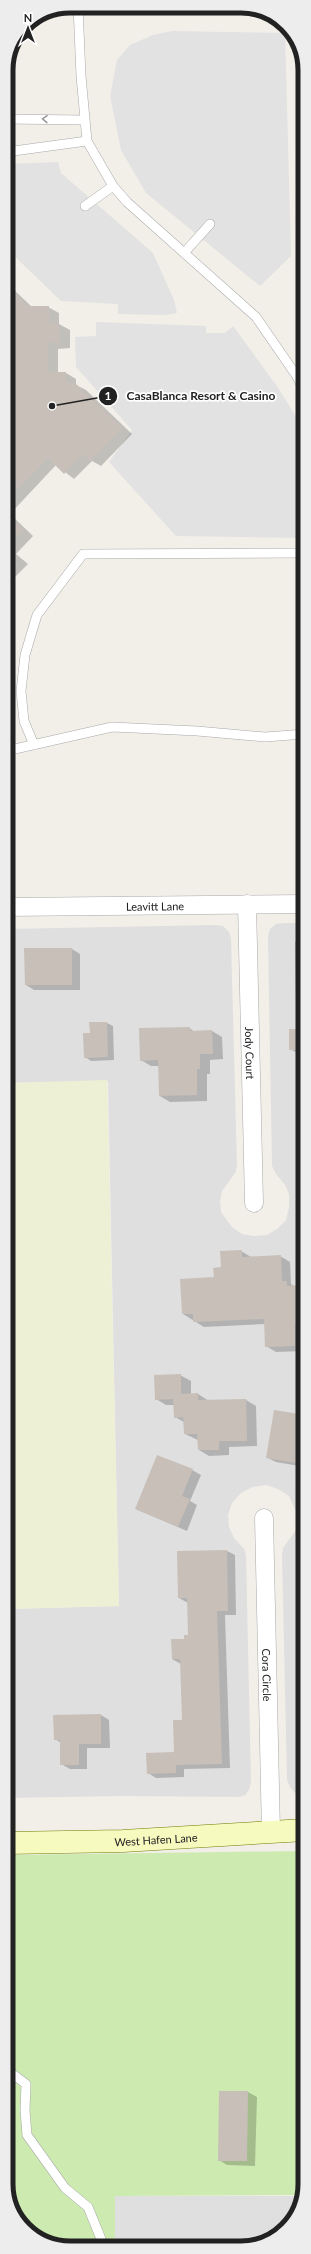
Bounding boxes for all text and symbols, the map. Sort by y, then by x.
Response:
north arrow [8,8,48,48]
text: N [24,11,32,24]
one-way arrow [42,115,48,123]
callout: CasaBlanca Resort & Casino [98,384,283,408]
text: 1 [105,388,112,403]
text: CasaBlanca Resort & Casino [126,388,276,403]
street label: Leavitt Lane [126,899,184,912]
street label: Jody Court [243,1026,258,1080]
street label: Cora Circle [260,1648,275,1702]
street label: West Hafen Lane [114,1830,198,1848]

